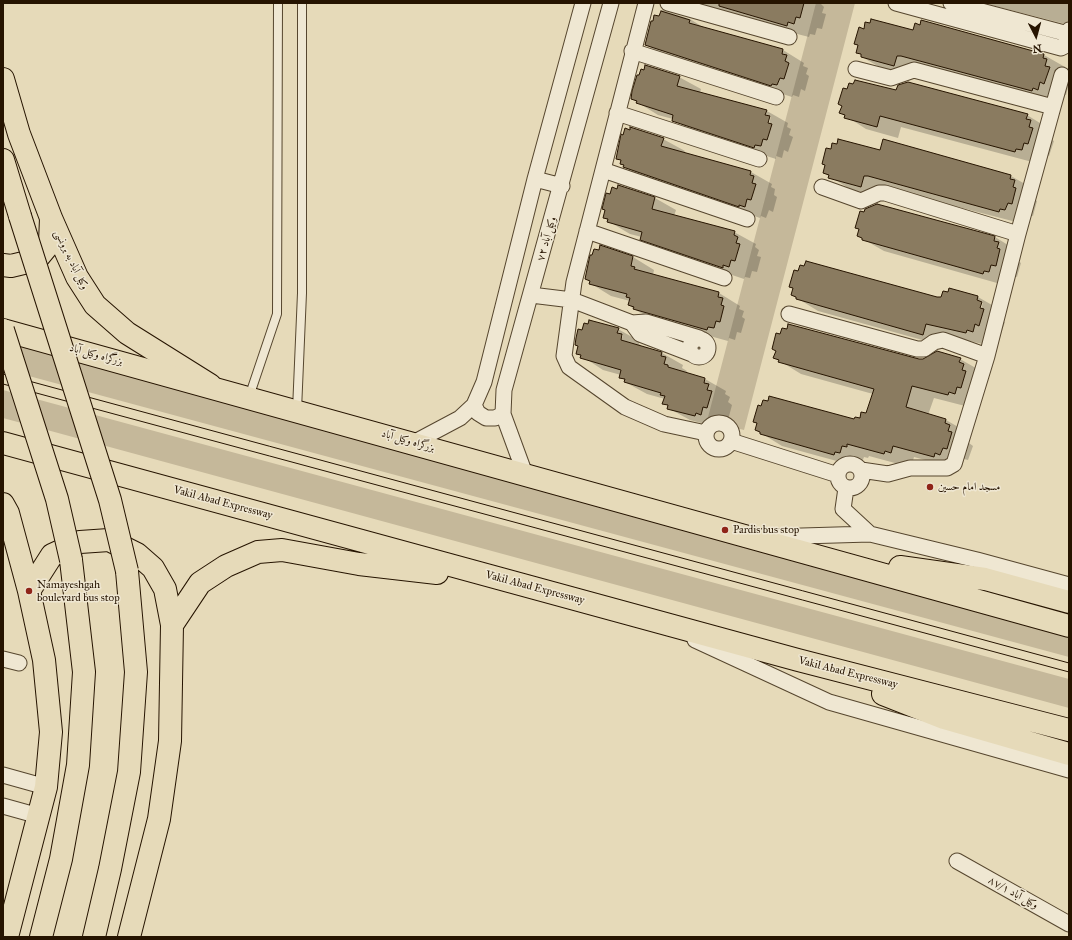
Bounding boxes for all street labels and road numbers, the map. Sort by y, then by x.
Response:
street label: ۷۲ وکیل آباد [534,215,560,263]
street label: وکیل آباد به برونسی [51,228,91,292]
street label: بزرگراه وکیل آباد [68,342,124,368]
street label: بزرگراه وکیل آباد [380,427,436,455]
street label: Vakil Abad Expressway [172,483,274,523]
street label: Vakil Abad Expressway [484,568,586,608]
street label: Vakil Abad Expressway [797,654,899,692]
street label: وکیل آباد ۸۷/۱ [986,874,1040,912]

